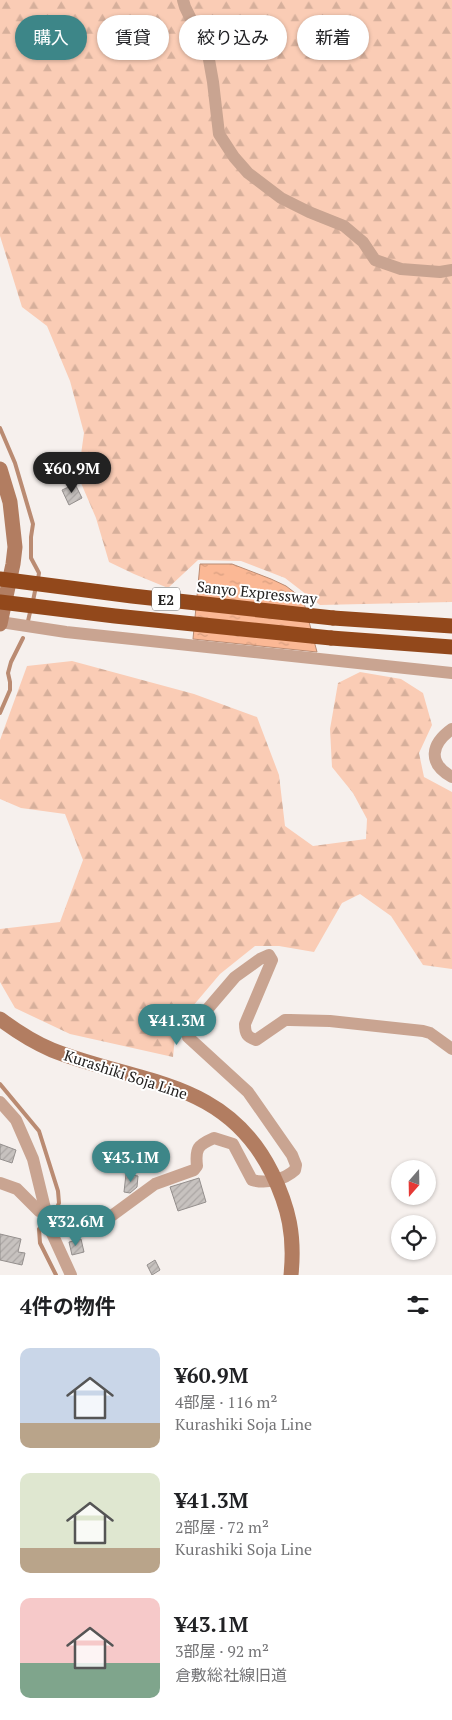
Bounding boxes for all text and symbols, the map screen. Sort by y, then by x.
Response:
chip: 購入 [15,15,87,60]
chip: 賃貸 [97,15,169,60]
chip: 絞り込み [179,15,287,60]
chip: 新着 [297,15,369,60]
pin: ¥60.9M [31,452,113,494]
text: ¥60.9M [44,457,100,479]
street label: Sanyo Expressway [196,576,319,608]
road number: E2 [152,588,180,610]
pin: ¥41.3M [136,1004,218,1046]
text: ¥41.3M [149,1009,205,1031]
street label: Kurashiki Soja Line [62,1045,190,1103]
pin: ¥43.1M [90,1140,172,1183]
text: ¥43.1M [103,1146,159,1168]
north arrow [391,1160,436,1205]
map controls [391,1160,436,1260]
pin: ¥32.6M [35,1204,117,1247]
text: ¥32.6M [48,1210,104,1232]
button: locate [391,1215,436,1260]
icon: filters [404,1291,432,1319]
text: 4件の物件 [20,1292,116,1320]
text: ¥60.9M [175,1361,248,1389]
icon: home [60,1368,120,1428]
text: 4部屋 · 116 m² [175,1391,277,1413]
text: Kurashiki Soja Line [175,1413,312,1435]
text: ¥41.3M [175,1486,248,1514]
icon: home [60,1493,120,1553]
text: 2部屋 · 72 m² [175,1516,269,1538]
text: Kurashiki Soja Line [175,1538,312,1560]
text: ¥43.1M [175,1610,248,1638]
icon: home [60,1618,120,1678]
text: 3部屋 · 92 m² [175,1640,269,1662]
text: 倉敷総社線旧道 [175,1664,287,1686]

